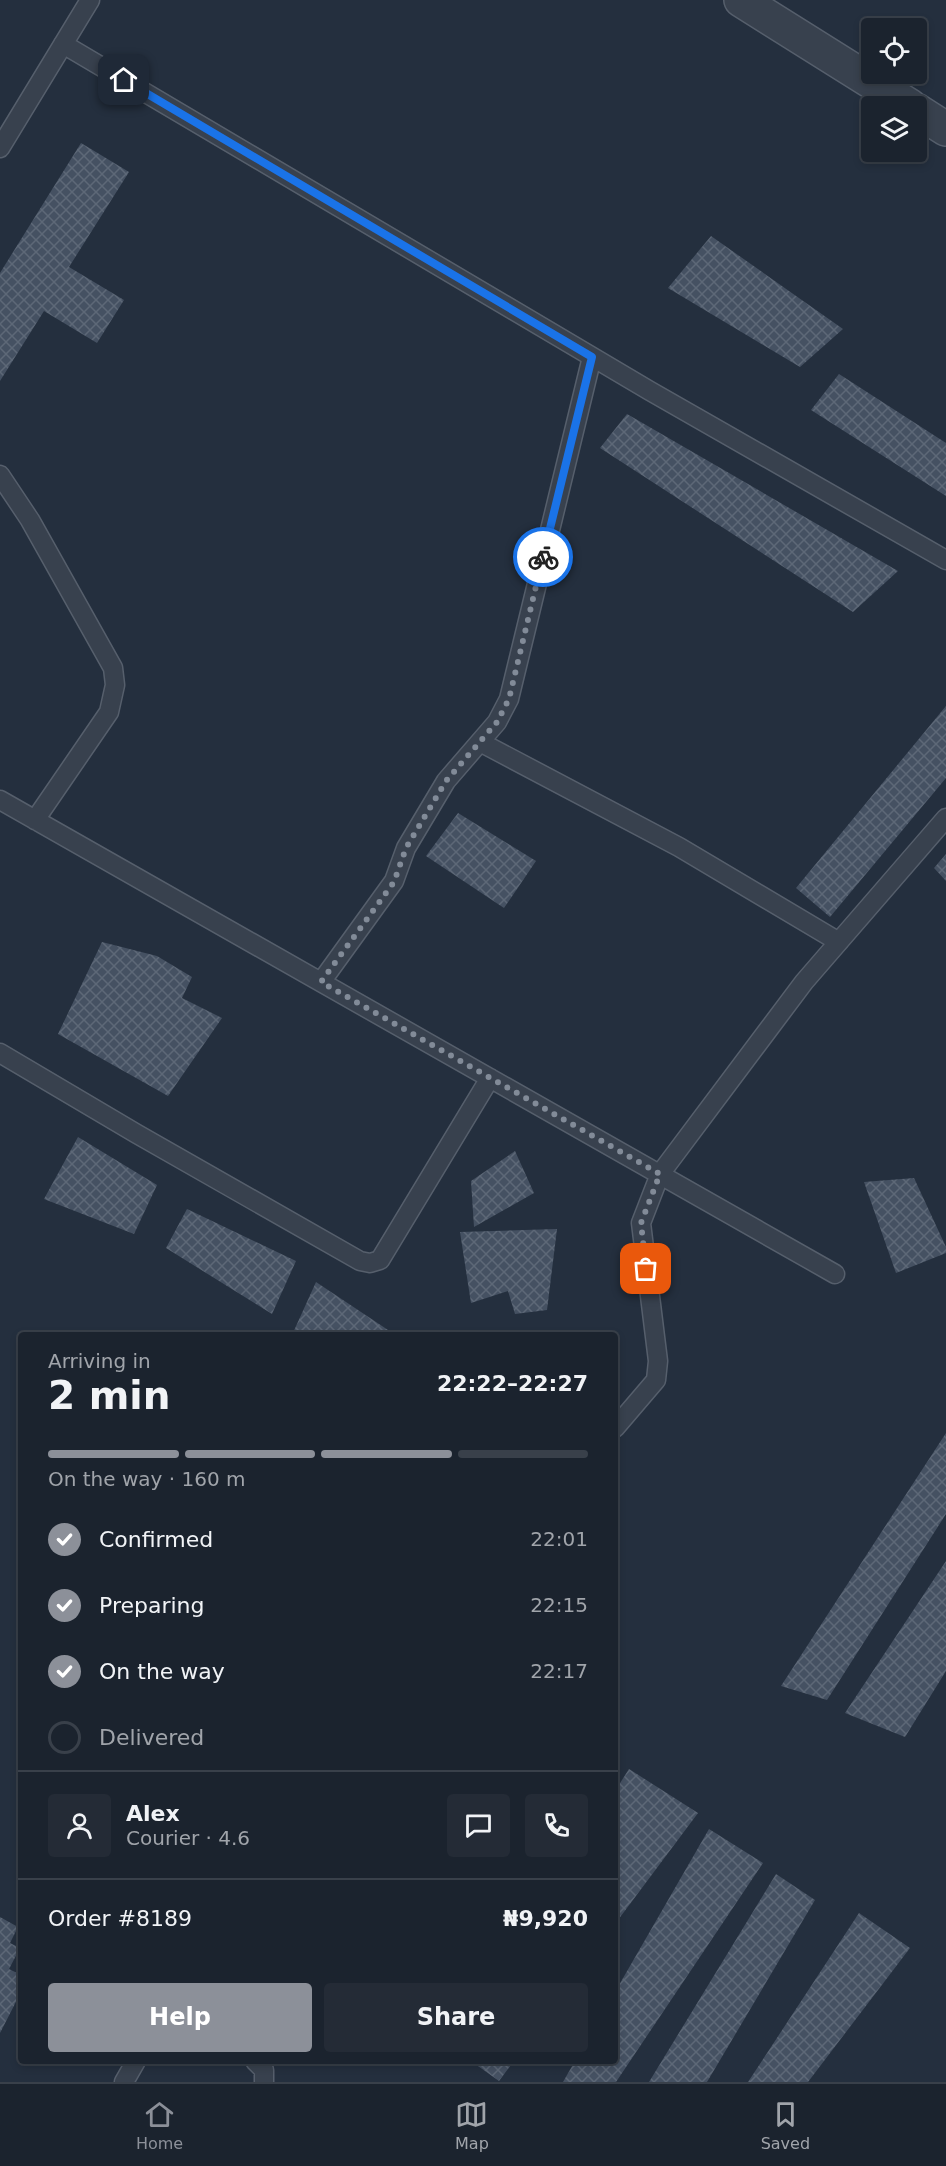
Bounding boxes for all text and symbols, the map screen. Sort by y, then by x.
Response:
map controls [861,18,927,162]
button: locate [861,18,927,84]
pin [98,54,149,105]
icon: home [107,63,140,96]
button: layers [861,96,927,162]
courier [513,527,573,587]
icon: bike [527,541,560,574]
pin [620,1243,671,1294]
icon: bag [629,1252,662,1285]
text: Arriving in [48,1349,151,1373]
text: 22:22–22:27 [437,1371,588,1396]
text: 2 min [48,1373,170,1418]
text: On the way · 160 m [48,1467,246,1491]
icon: check [48,1523,81,1556]
text: Confirmed [99,1527,213,1552]
text: 22:01 [530,1527,588,1551]
icon: check [48,1589,81,1622]
text: Preparing [99,1593,205,1618]
text: 22:15 [530,1593,588,1617]
icon: check [48,1655,81,1688]
text: On the way [99,1659,225,1684]
text: 22:17 [530,1659,588,1683]
text: Delivered [99,1725,204,1750]
button: person [48,1794,111,1857]
button: chat [447,1794,510,1857]
button: phone [525,1794,588,1857]
text: Alex [126,1801,180,1826]
text: Courier · 4.6 [126,1826,250,1850]
text: Order #8189 [48,1906,192,1931]
text: ₦9,920 [503,1906,588,1931]
button: Help [48,1983,312,2052]
button: Share [324,1983,588,2052]
tab: Home [136,2098,183,2153]
tab: Map [455,2098,489,2153]
tab: Saved [761,2098,810,2153]

